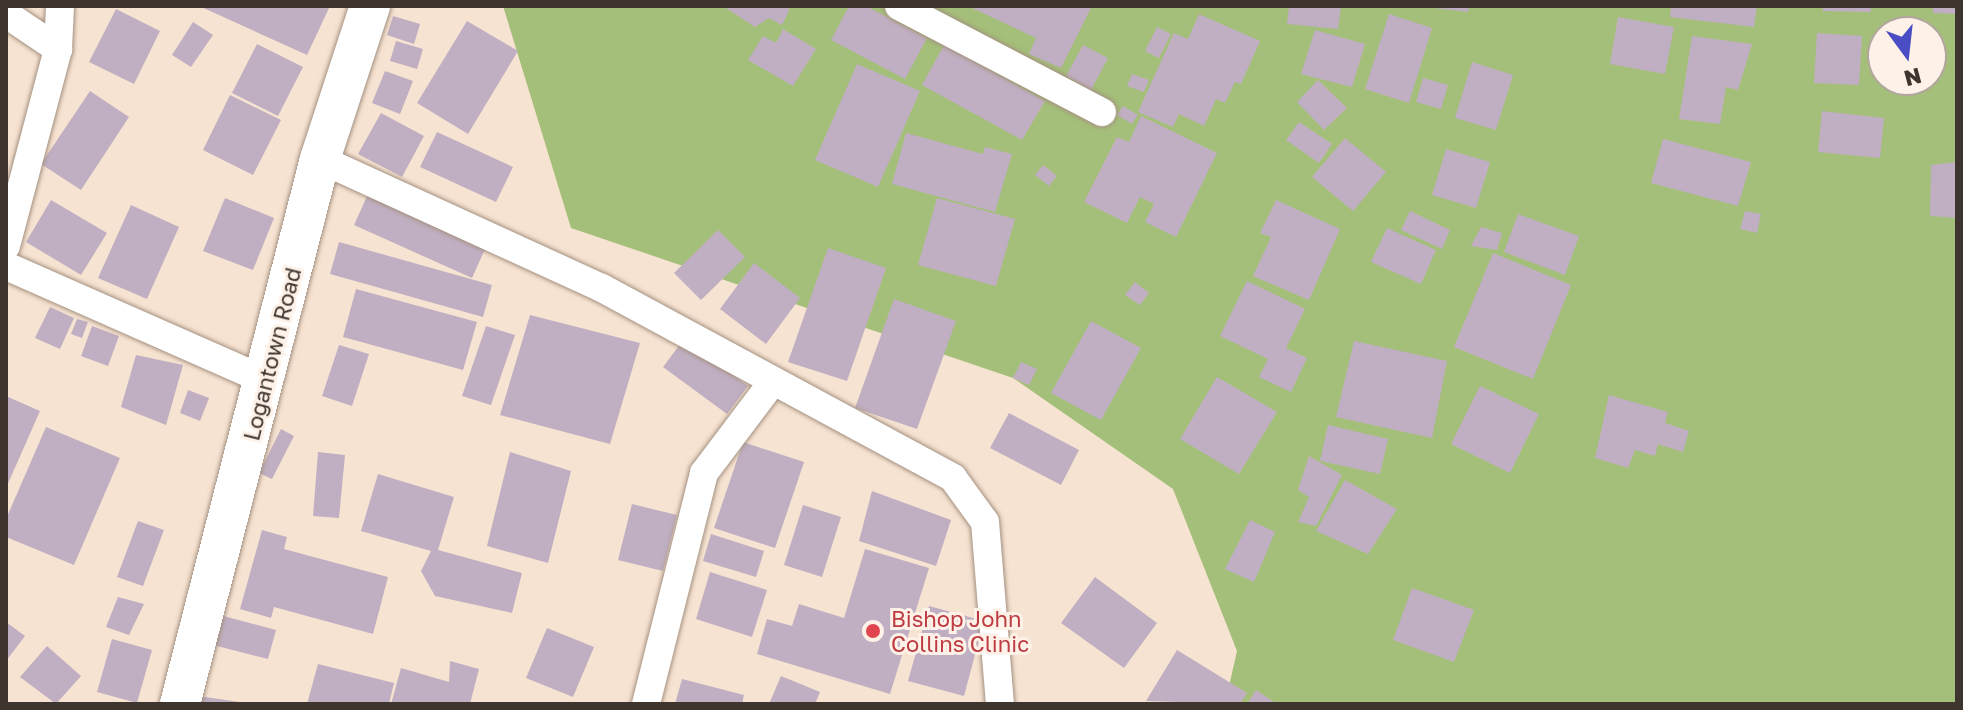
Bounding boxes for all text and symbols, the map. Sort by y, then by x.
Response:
north arrow [1867,16,1947,96]
text: N [1901,63,1924,93]
street label: Logantown Road [238,265,306,443]
place label: Bishop John Collins Clinic [891,605,1029,656]
marker: Bishop John Collins Clinic [862,620,884,642]

